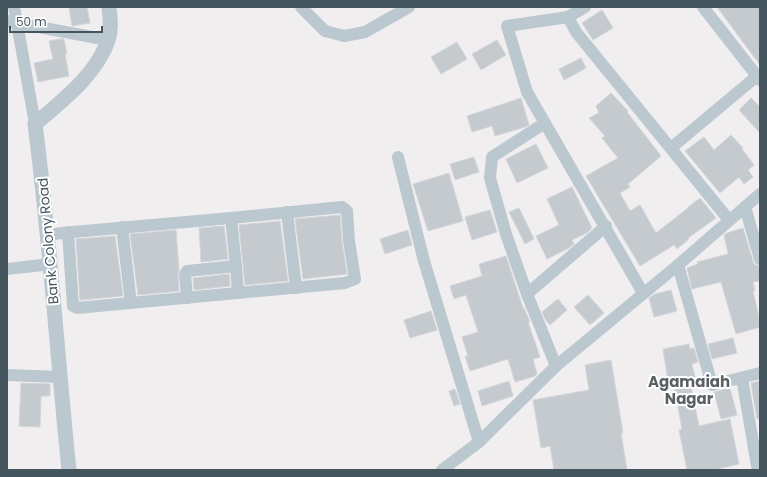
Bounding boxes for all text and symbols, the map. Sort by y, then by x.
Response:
scale bar [10,8,102,34]
text: 50 m [16,13,47,30]
street label: Bank Colony Road [32,177,64,305]
district label: Agamaiah Nagar [648,371,730,409]

